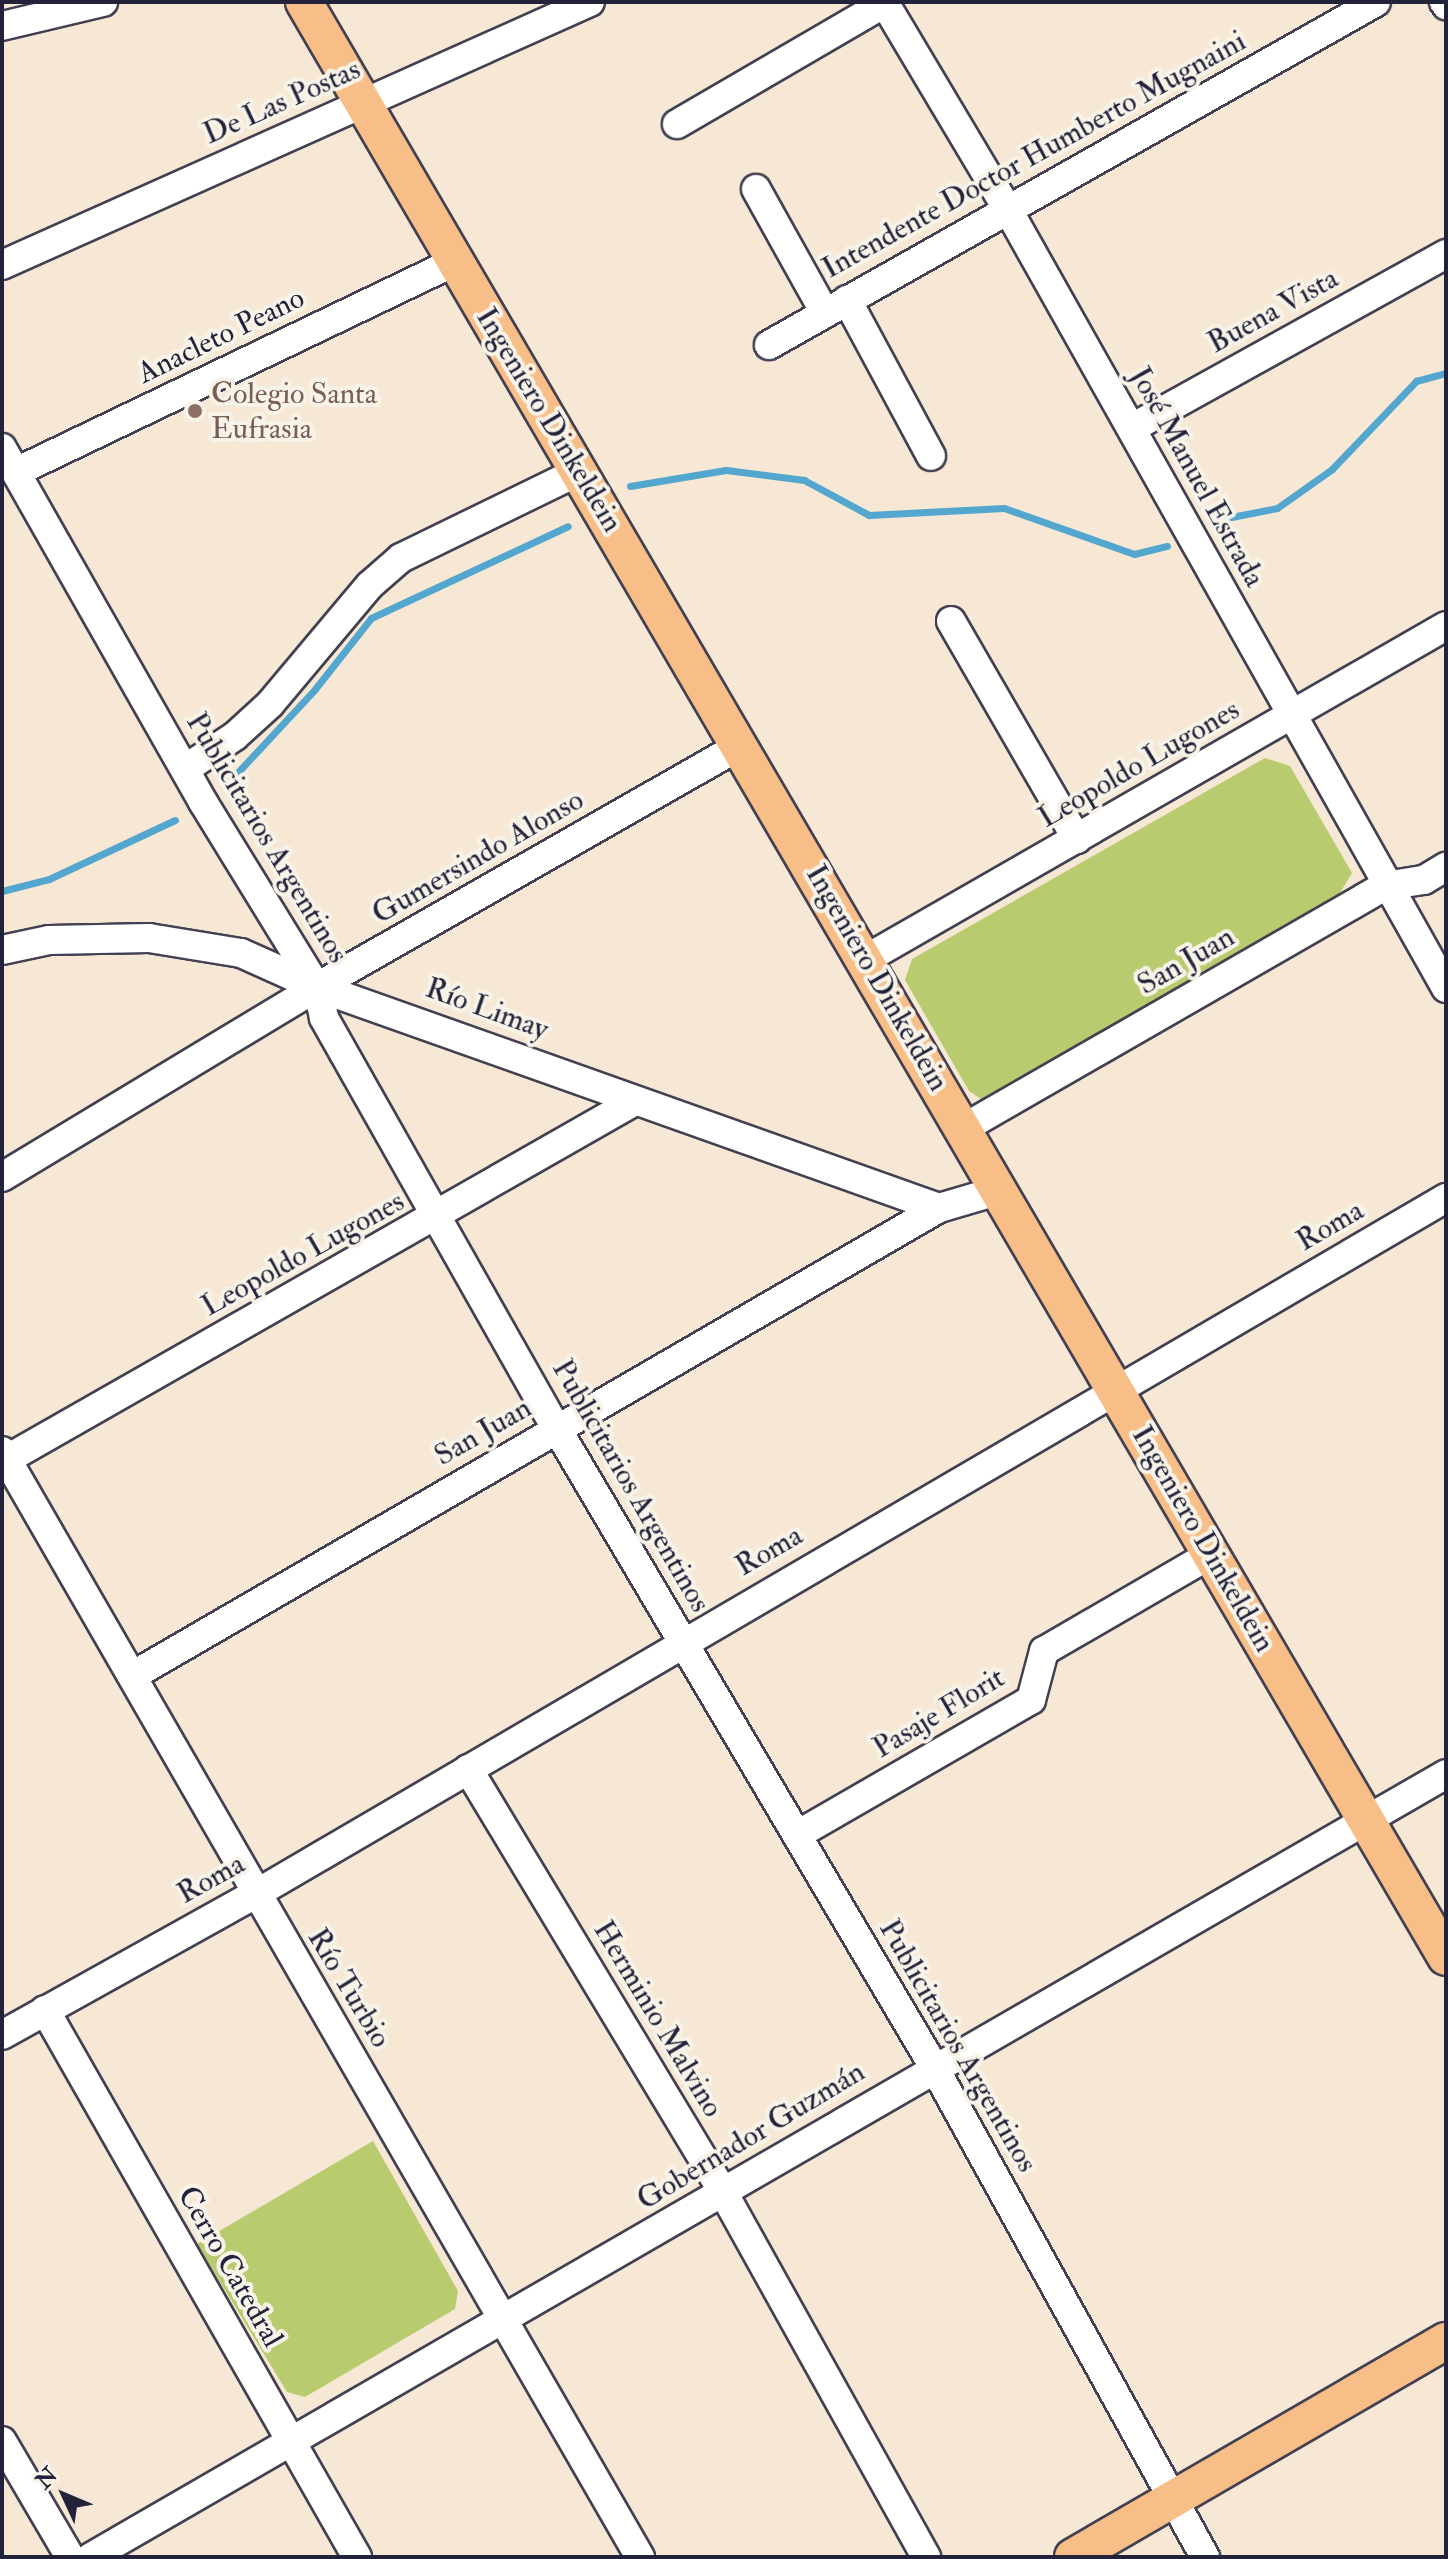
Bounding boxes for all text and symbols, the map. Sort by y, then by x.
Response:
street label: Intendente Doctor Humberto Mugnaini [816,23,1252,287]
street label: De Las Postas [198,51,366,153]
street label: Buena Vista [1202,261,1344,361]
street label: Anacleto Peano [132,280,310,392]
street label: Ingeniero Dinkeldein [468,301,630,539]
street label: José Manuel Estrada [1122,361,1272,593]
place label: Colegio Santa Eufrasia [211,376,377,446]
marker: Colegio Santa Eufrasia [186,402,204,420]
street label: Leopoldo Lugones [1032,692,1246,836]
street label: Publicitarios Argentinos [178,706,356,970]
street label: Gumersindo Alonso [366,782,590,932]
street label: Ingeniero Dinkeldein [798,858,956,1098]
street label: San Juan [1131,919,1241,1003]
street label: Río Limay [421,970,553,1048]
street label: Leopoldo Lugones [195,1183,411,1325]
street label: Roma [1290,1193,1370,1259]
street label: Publicitarios Argentinos [544,1353,718,1619]
street label: San Juan [428,1390,538,1474]
street label: Ingeniero Dinkeldein [1124,1419,1282,1659]
street label: Roma [729,1518,809,1584]
street label: Pasaje Florit [867,1660,1011,1766]
street label: Roma [171,1846,251,1912]
street label: Publicitarios Argentinos [871,1913,1045,2179]
street label: Herminio Malvino [585,1914,731,2124]
street label: Río Turbio [299,1922,399,2054]
street label: Gobernador Guzmán [631,2054,871,2218]
street label: Cerro Catedral [169,2180,291,2354]
north arrow [24,2455,104,2535]
text: N [30,2462,64,2495]

